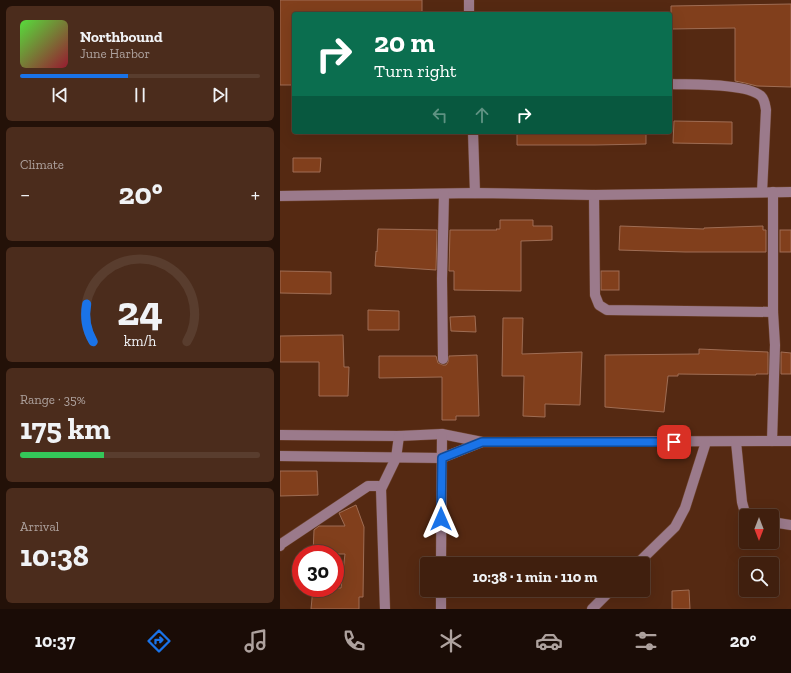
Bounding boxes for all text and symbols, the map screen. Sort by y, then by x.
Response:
text: 20 m [374,26,435,59]
text: Northbound [80,28,163,46]
icon: right [308,28,360,80]
text: June Harbor [80,46,150,61]
text: Turn right [374,60,456,82]
icon: previous [49,84,71,106]
icon: pause [129,84,151,106]
icon: next [209,84,231,106]
icon: left [429,104,451,126]
icon: ahead [471,104,493,126]
icon: right [513,104,535,126]
text: Climate [20,157,64,172]
text: 20° [118,176,163,212]
text: − [20,181,30,208]
text: + [251,181,260,208]
text: 24 [117,286,163,336]
text: km/h [124,333,156,350]
text: Range · 35% [20,392,86,407]
text: 175 km [20,411,111,447]
pin [657,425,691,459]
icon: arrive [663,431,685,453]
position arrow [420,498,462,540]
north arrow [739,509,779,549]
map controls [739,509,779,597]
text: Arrival [20,519,59,534]
text: 10:38 [20,538,89,574]
speed limit sign: 30 [292,545,344,597]
button: search [739,557,779,597]
text: 10:38 · 1 min · 110 m [473,568,597,586]
icon: directions [145,627,173,655]
icon: music [242,627,270,655]
icon: phone [340,627,368,655]
icon: climate [437,627,465,655]
icon: car [535,627,563,655]
icon: filters [632,627,660,655]
text: 10:37 [35,630,75,652]
text: 20° [730,630,756,652]

